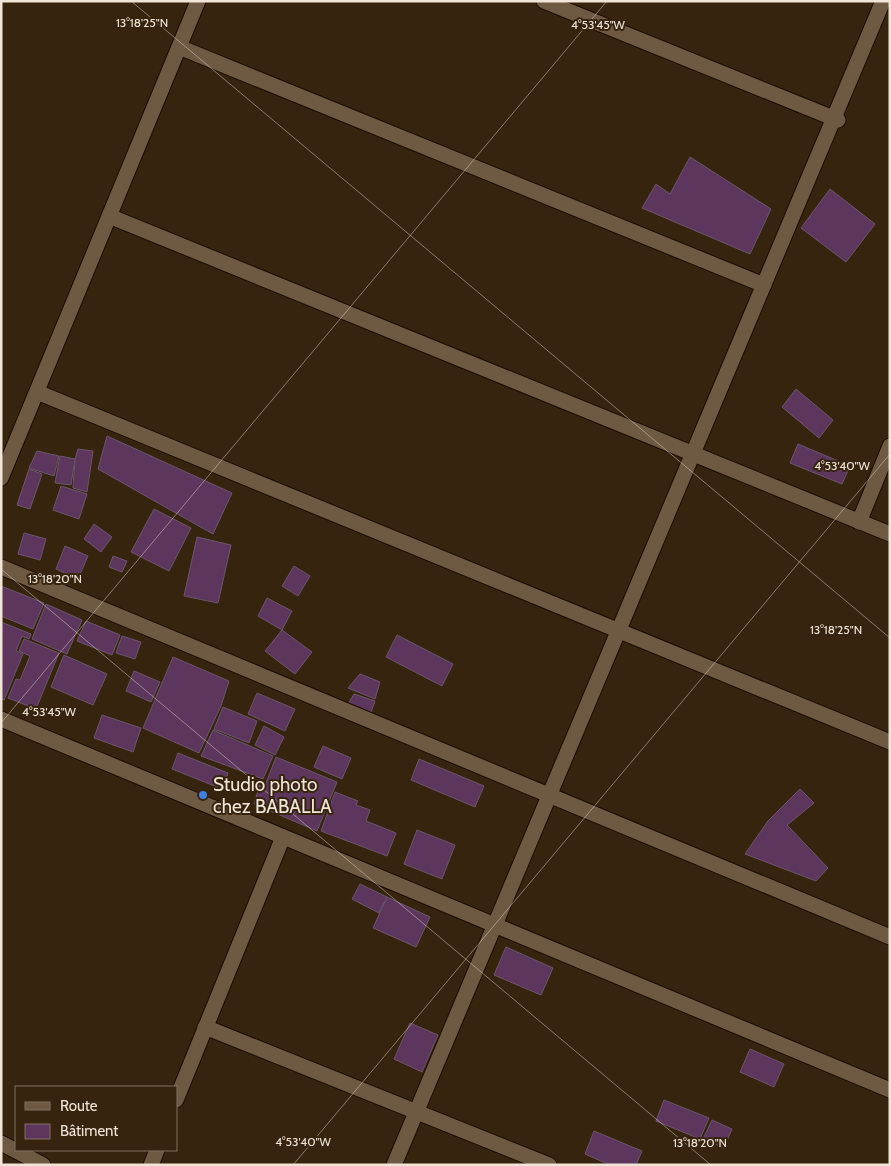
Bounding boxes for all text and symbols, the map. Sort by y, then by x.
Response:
text: 13°18'25"N [116,15,168,30]
text: 4°53'45"W [571,17,626,32]
text: 4°53'40"W [814,458,870,473]
text: 13°18'20"N [28,571,82,586]
text: 13°18'25"N [810,622,862,637]
text: 4°53'45"W [22,704,77,719]
place label: Studio photo chez BABALLA [213,773,332,818]
marker: Studio photo chez BABALLA [197,789,209,801]
legend [15,1086,178,1151]
text: Route [60,1097,98,1115]
text: Bâtiment [60,1122,118,1140]
text: 4°53'40"W [275,1134,331,1149]
text: 13°18'20"N [673,1135,727,1150]

